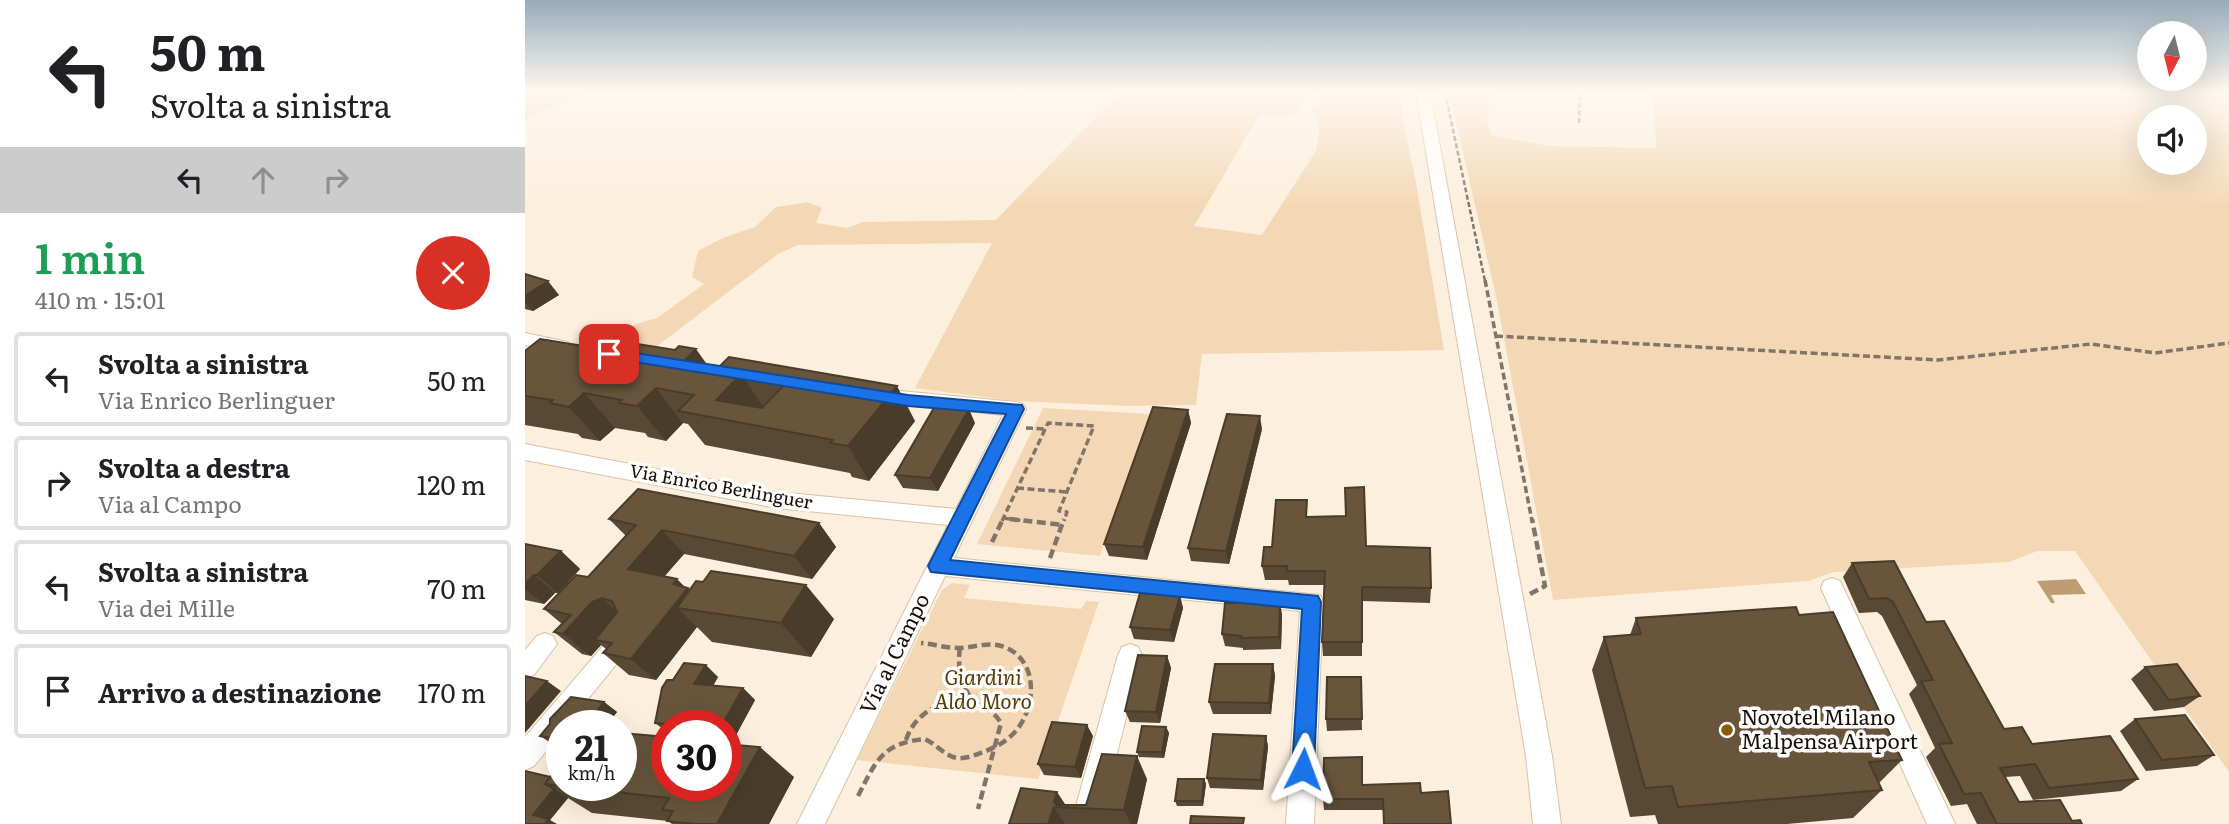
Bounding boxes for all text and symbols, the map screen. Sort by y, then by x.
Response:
text: 50 m [150,13,266,86]
north arrow [2137,21,2207,91]
map controls [2137,21,2207,175]
icon: left [35,28,126,119]
text: Svolta a sinistra [150,80,391,128]
button: sound [2137,105,2207,175]
icon: left [171,161,209,199]
icon: ahead [244,161,282,199]
icon: right [317,161,355,199]
text: 1 min [35,225,145,287]
button: close [416,236,490,310]
text: 410 m · 15:01 [35,282,165,316]
pin [579,324,639,384]
icon: arrive [590,335,628,373]
text: Svolta a sinistra [98,343,309,382]
icon: left [39,360,77,398]
text: 50 m [427,360,486,399]
text: Via Enrico Berlinguer [98,382,335,416]
text: Svolta a destra [98,447,290,486]
street label: Via Enrico Berlinguer [628,456,815,515]
icon: right [39,464,77,502]
text: 120 m [417,464,486,503]
text: Via al Campo [98,486,242,520]
text: Svolta a sinistra [98,551,309,590]
icon: left [39,568,77,606]
text: 70 m [427,568,486,607]
street label: Via al Campo [850,587,935,719]
text: Via dei Mille [98,590,235,624]
park label: Giardini Aldo Moro [934,660,1032,715]
icon: arrive [39,672,77,710]
text: Arrivo a destinazione [98,672,382,711]
text: 170 m [418,672,486,711]
place label: Novotel Milano Malpensa Airport [1741,700,1919,755]
speed limit sign: 30 [651,710,742,801]
text: 21 [575,720,608,772]
marker: Novotel Milano Malpensa Airport [1719,722,1735,738]
position arrow [1266,732,1340,806]
text: km/h [568,759,615,786]

